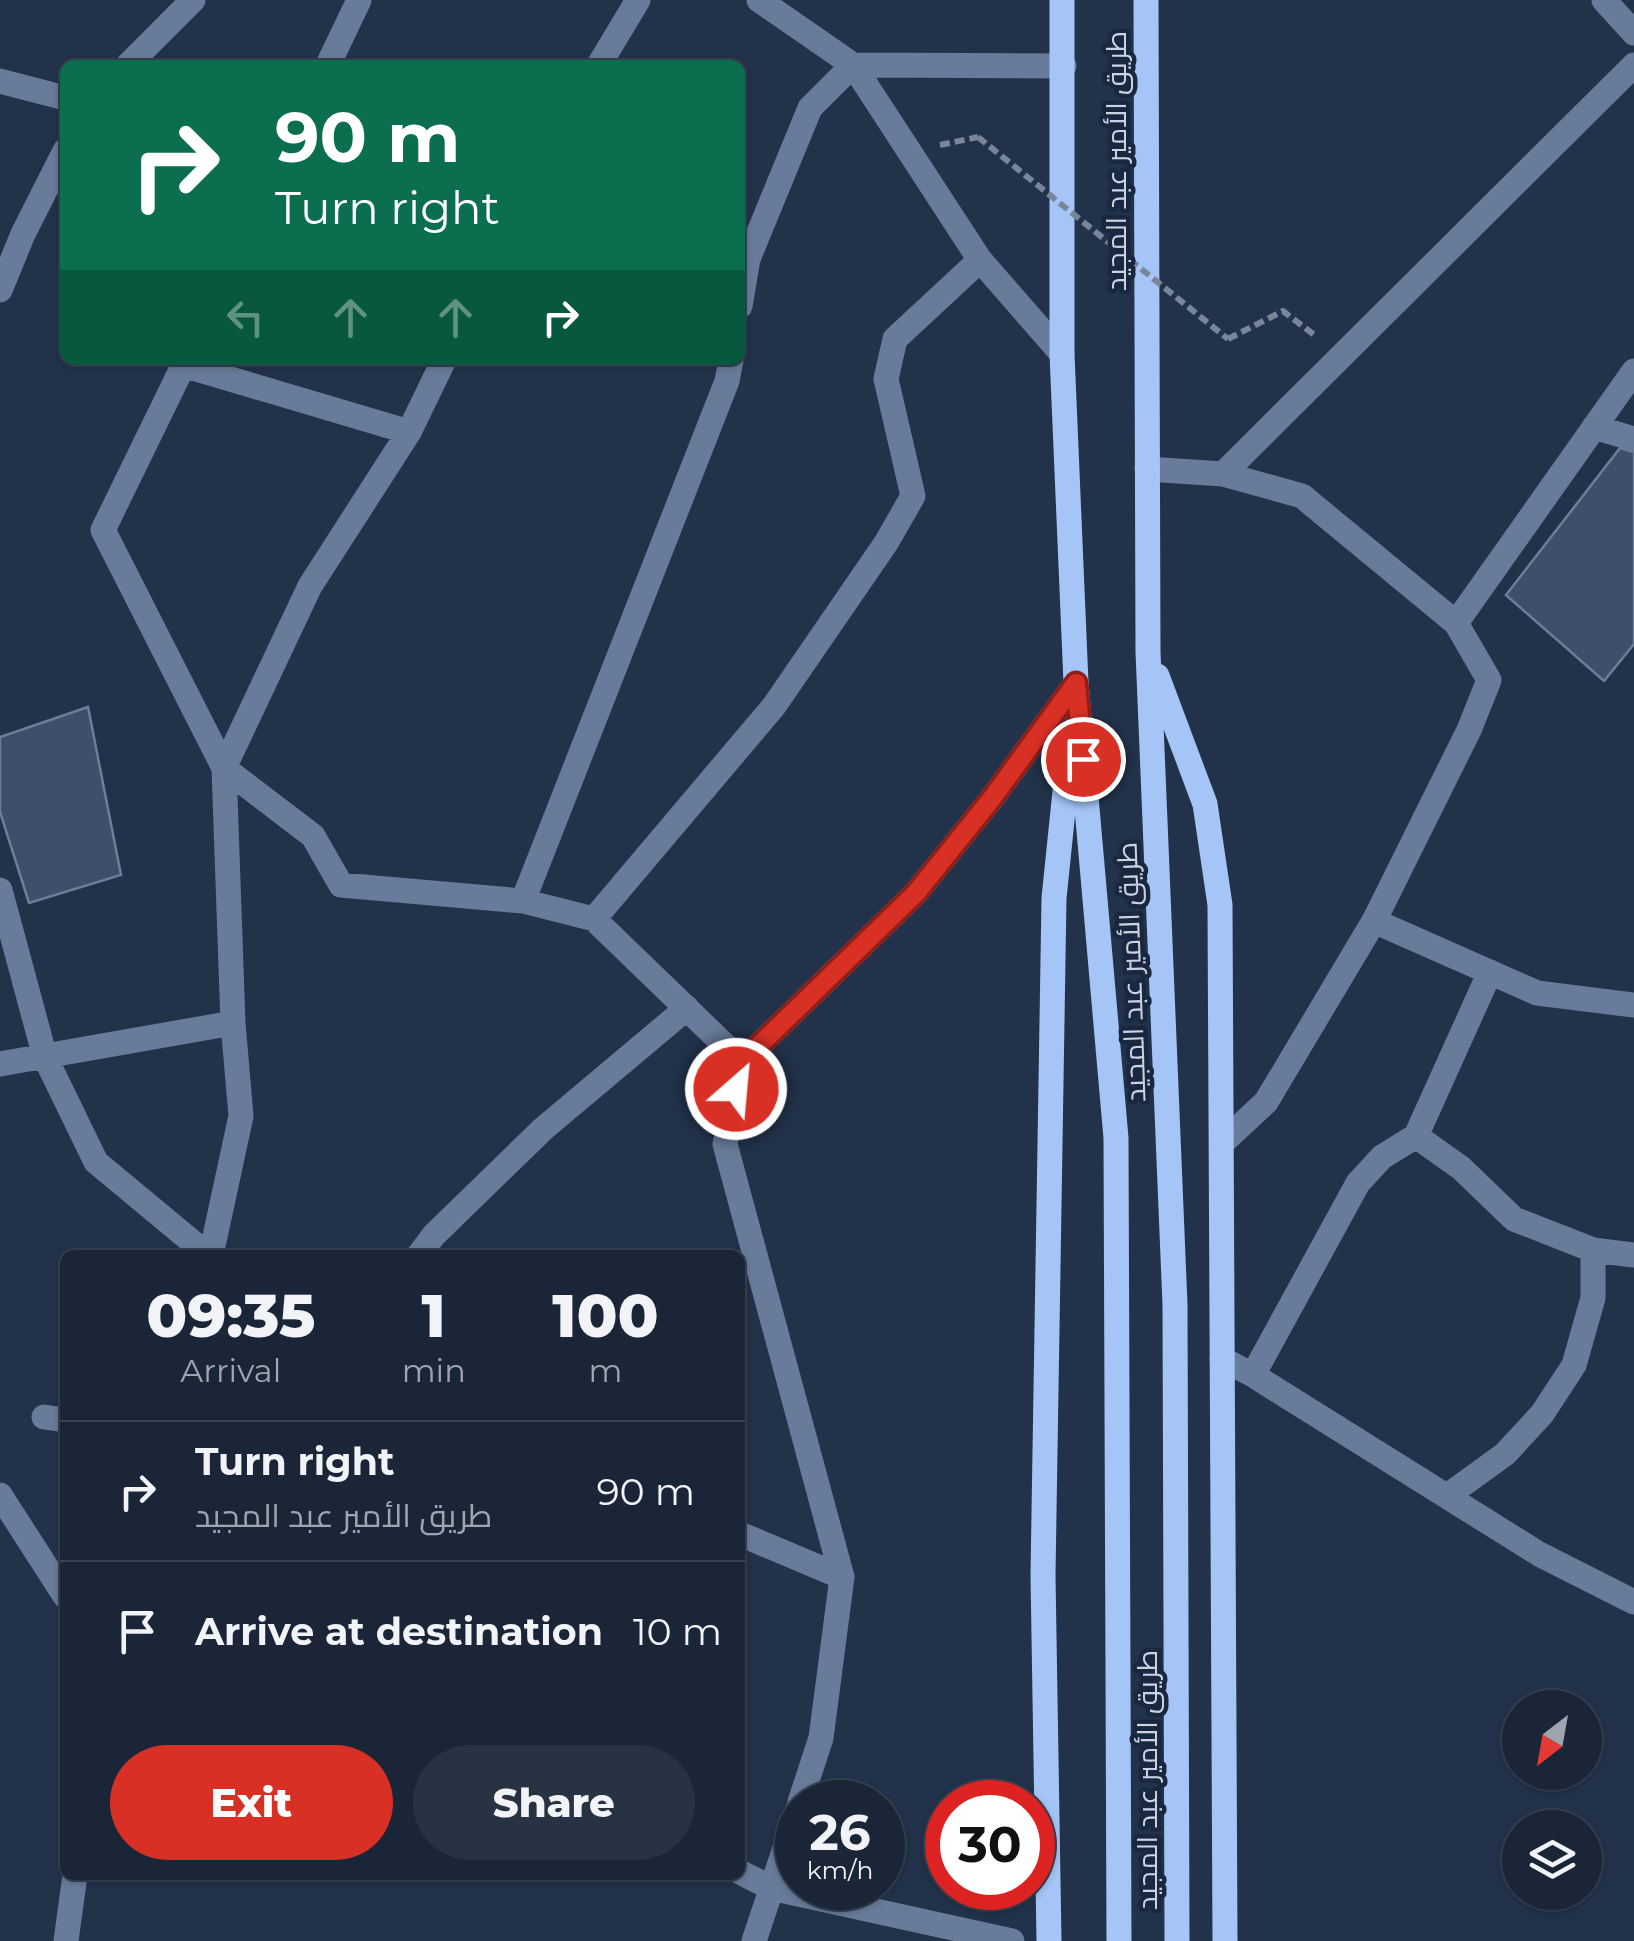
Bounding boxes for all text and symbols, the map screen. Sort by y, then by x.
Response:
street label: طريق الأمير عبد المجيد [1099,31,1133,291]
text: 90 m [275,94,460,180]
icon: right [110,100,240,230]
text: Turn right [275,180,500,235]
icon: left [218,290,273,345]
icon: ahead [323,290,378,345]
icon: ahead [428,290,483,345]
icon: right [533,290,588,345]
pin [1041,717,1126,802]
icon: arrive [1056,732,1111,787]
street label: طريق الأمير عبد المجيد [1109,841,1153,1103]
position arrow [684,1037,788,1141]
text: 09:35 [146,1279,315,1352]
text: 1 [422,1279,446,1352]
text: 100 [552,1279,659,1352]
text: Arrival [180,1351,281,1390]
text: min [402,1351,466,1390]
text: m [588,1351,622,1390]
text: Turn right [195,1438,394,1485]
icon: right [110,1464,165,1519]
text: 90 m [596,1468,695,1515]
text: طريق الأمير عبد المجيد [195,1496,492,1535]
icon: arrive [110,1604,165,1659]
text: Arrive at destination [195,1608,603,1655]
text: 10 m [633,1608,722,1655]
street label: طريق الأمير عبد المجيد [1130,1650,1164,1910]
north arrow [1502,1690,1602,1790]
map controls [1502,1690,1602,1910]
button: Exit [110,1745,393,1860]
button: Share [413,1745,695,1860]
speed limit sign: 30 [925,1780,1055,1910]
text: 26 [809,1802,871,1863]
button: layers [1502,1810,1602,1910]
text: km/h [807,1855,873,1885]

